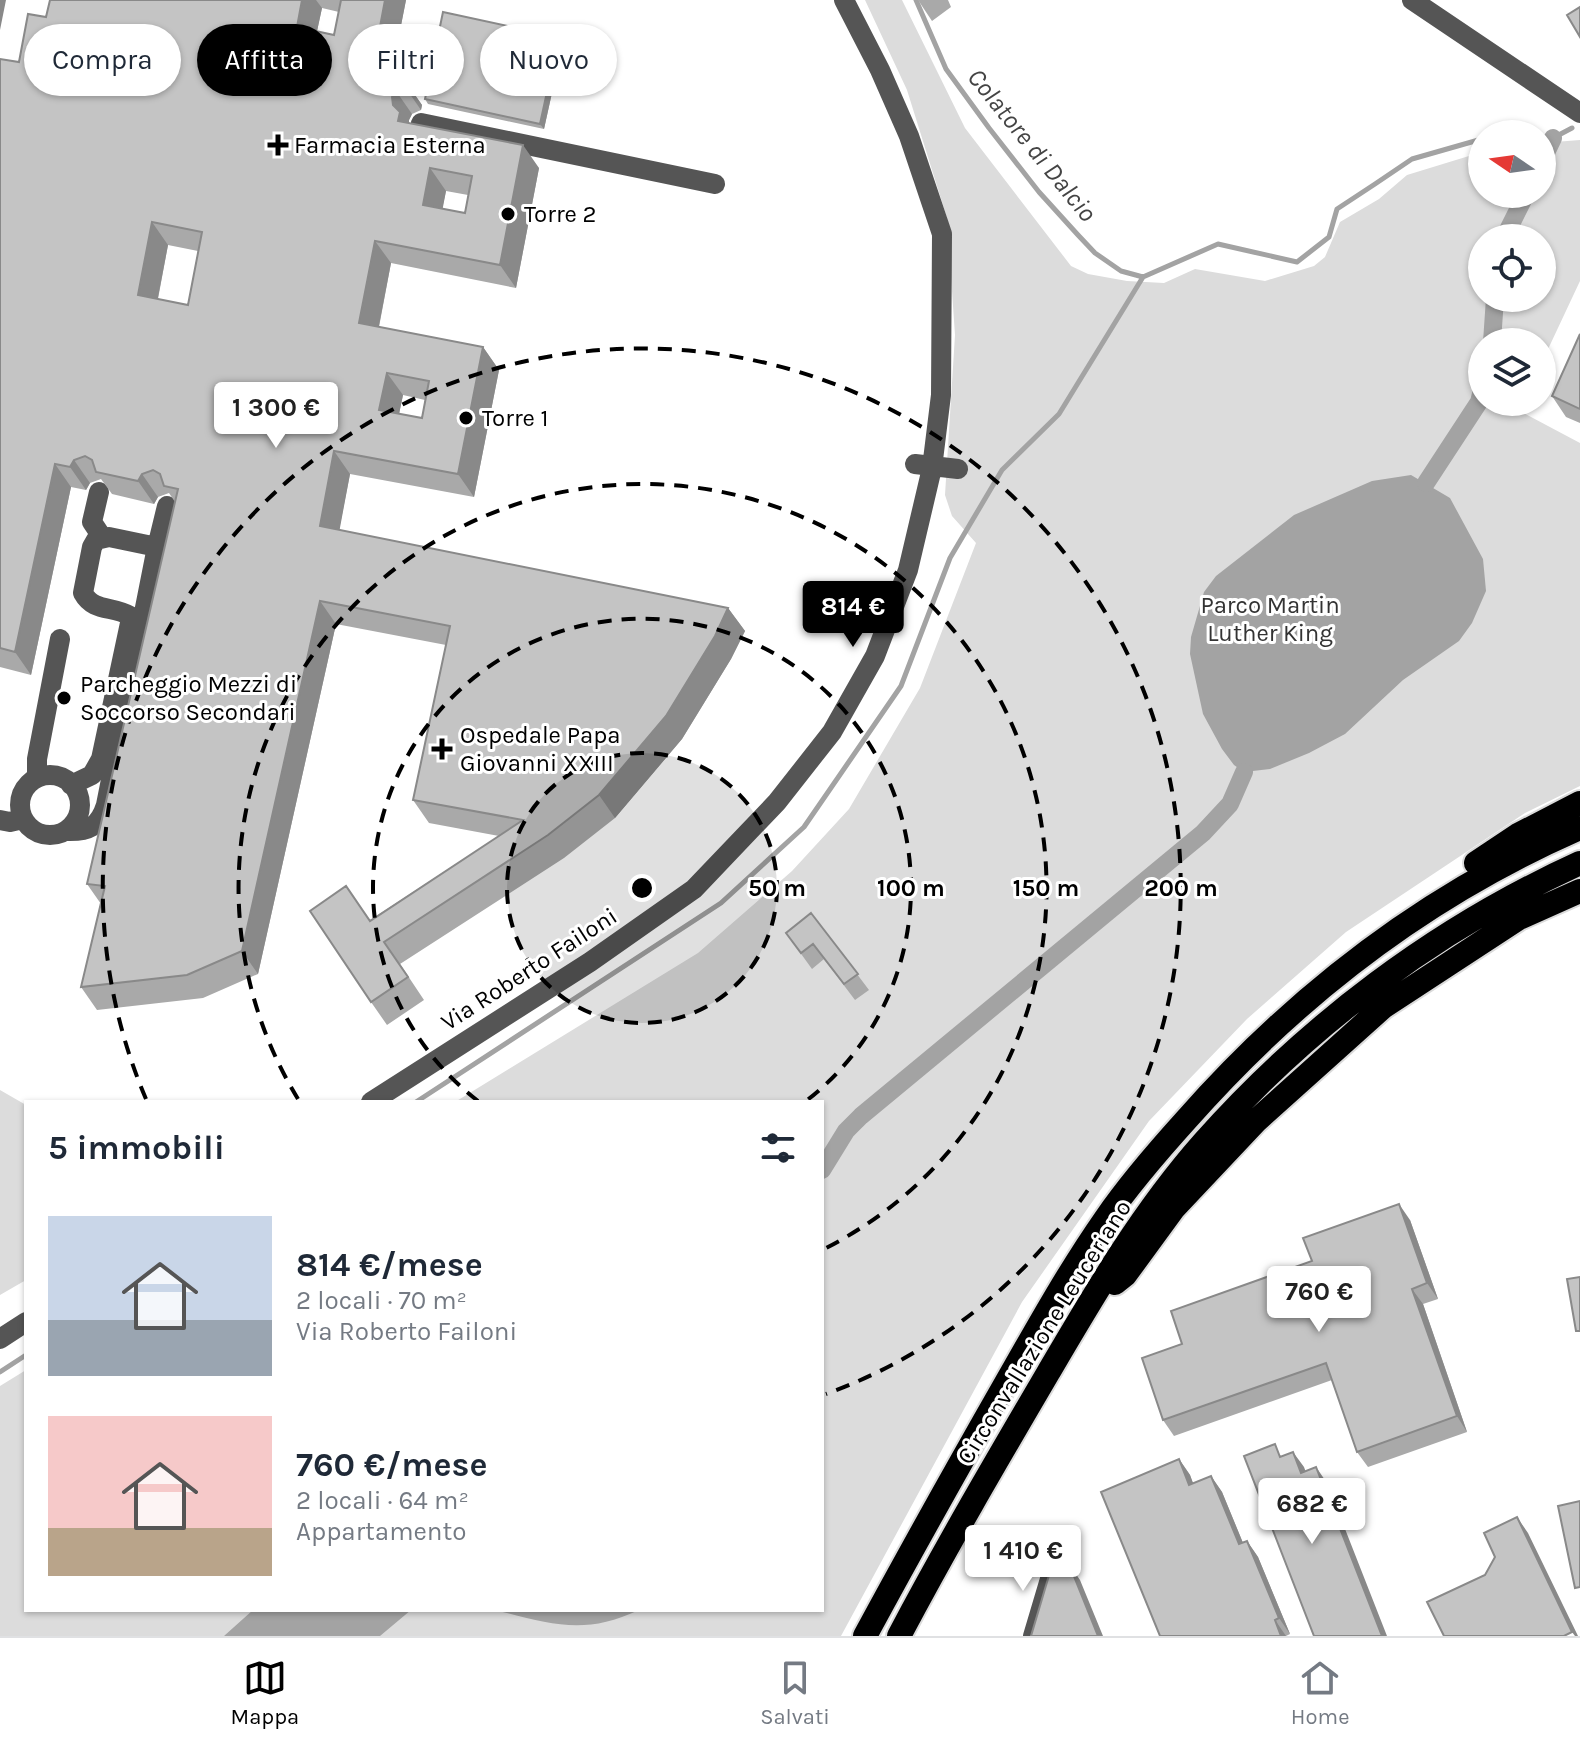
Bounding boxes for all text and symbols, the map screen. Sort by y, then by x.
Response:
chip: Compra [24,24,181,96]
chip: Affitta [197,24,332,96]
chip: Filtri [348,24,464,96]
chip: Nuovo [480,24,617,96]
water label: Colatore di Dalcio [961,62,1103,228]
north arrow [1468,120,1556,208]
map controls [1468,120,1556,416]
place label: Farmacia Esterna [294,131,486,159]
marker: Farmacia Esterna [269,136,287,154]
place label: Torre 2 [524,200,597,228]
marker: Torre 2 [499,205,517,223]
button: locate [1468,224,1556,312]
button: layers [1468,328,1556,416]
pin: 1 300 € [202,382,350,450]
text: 1 300 € [232,392,320,423]
place label: Torre 1 [482,404,549,432]
marker: Torre 1 [457,409,475,427]
pin: 814 € [797,581,909,649]
text: 814 € [821,591,885,622]
park label: Parco Martin Luther King [1200,591,1340,647]
place label: Parcheggio Mezzi di Soccorso Secondari [80,670,297,726]
marker: Parcheggio Mezzi di Soccorso Secondari [55,689,73,707]
place label: Ospedale Papa Giovanni XXIII [460,721,620,777]
marker: Ospedale Papa Giovanni XXIII [431,738,453,760]
centre of rings [628,874,656,902]
text: 50 m [748,874,806,902]
text: 100 m [877,874,945,902]
text: 150 m [1013,874,1079,902]
text: 200 m [1144,874,1218,902]
street label: Via Roberto Failoni [436,902,622,1036]
icon: filters [756,1126,800,1170]
text: 5 immobili [48,1128,225,1168]
street label: Circonvallazione Leuceriano [951,1195,1137,1469]
text: 814 €/mese [296,1245,483,1285]
icon: home [112,1248,208,1344]
pin: 760 € [1263,1266,1375,1334]
text: 760 € [1285,1276,1353,1307]
text: 2 locali · 70 m² [296,1285,467,1316]
text: Via Roberto Failoni [296,1316,517,1347]
text: 760 €/mese [296,1445,487,1485]
icon: home [112,1448,208,1544]
pin: 682 € [1256,1478,1368,1546]
text: 2 locali · 64 m² [296,1485,469,1516]
text: 682 € [1276,1488,1348,1519]
text: Appartamento [296,1516,466,1547]
pin: 1 410 € [949,1525,1097,1593]
text: 1 410 € [983,1535,1063,1566]
tab: Mappa [231,1656,299,1730]
tab: Salvati [760,1656,830,1730]
tab: Home [1291,1656,1349,1730]

